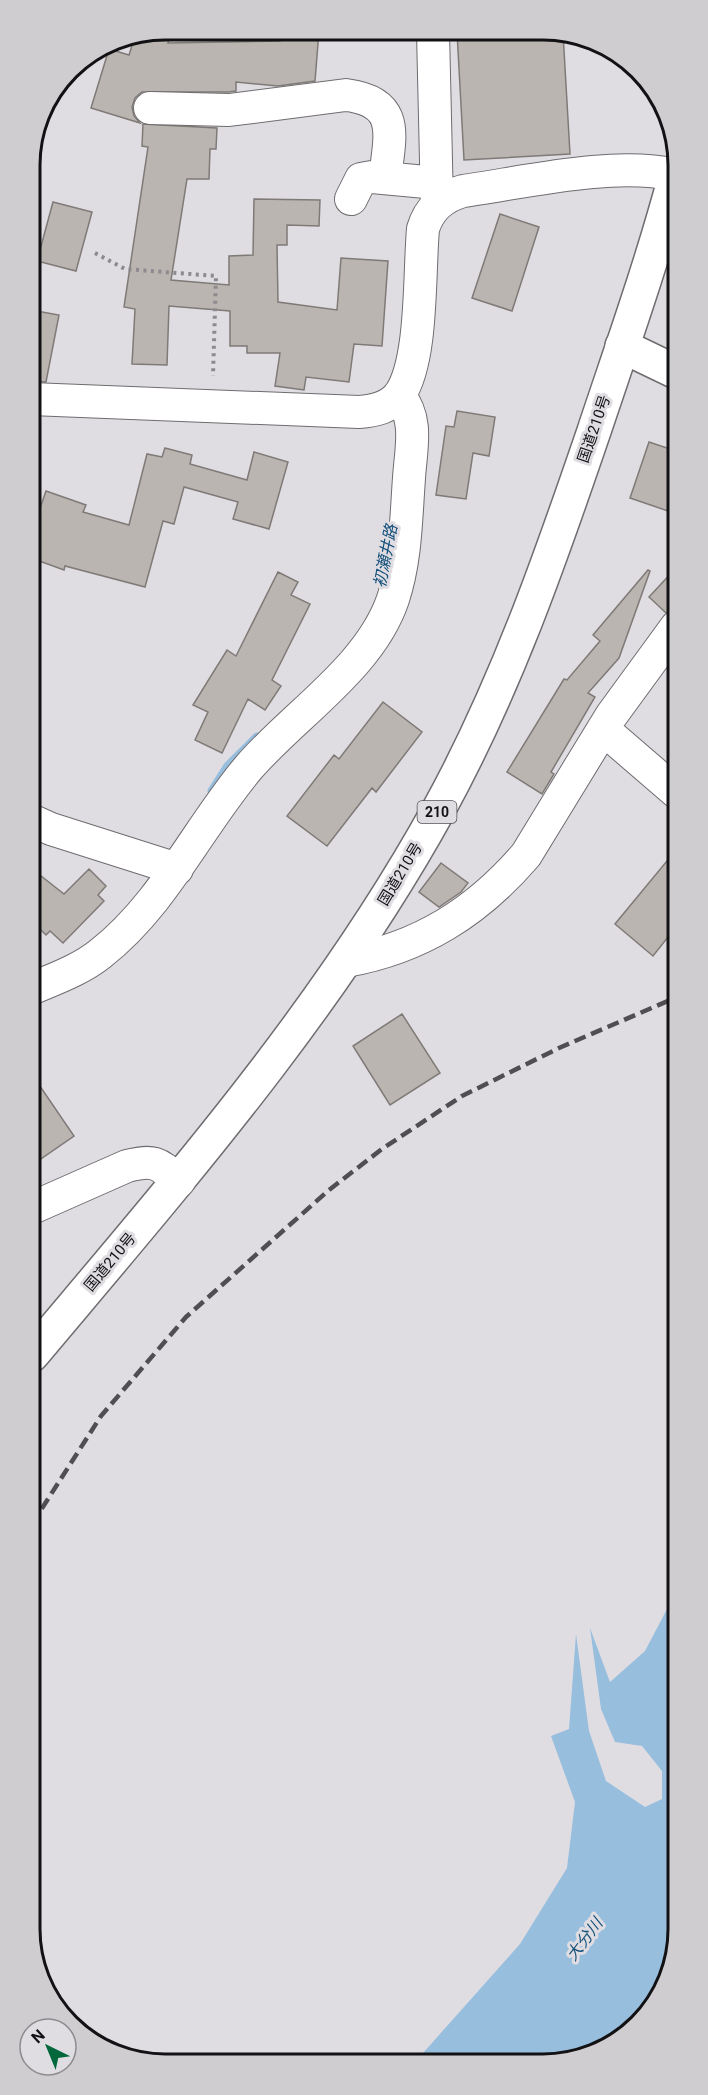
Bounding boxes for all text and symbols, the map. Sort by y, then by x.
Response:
street label: 国道210号 [574,393,614,465]
water label: 初瀬井路 [370,521,401,589]
road number: 210 [418,801,456,823]
street label: 国道210号 [374,839,426,909]
street label: 国道210号 [81,1229,139,1295]
water label: 大分川 [562,1913,608,1964]
north arrow [18,2017,78,2077]
text: N [28,2026,49,2047]

